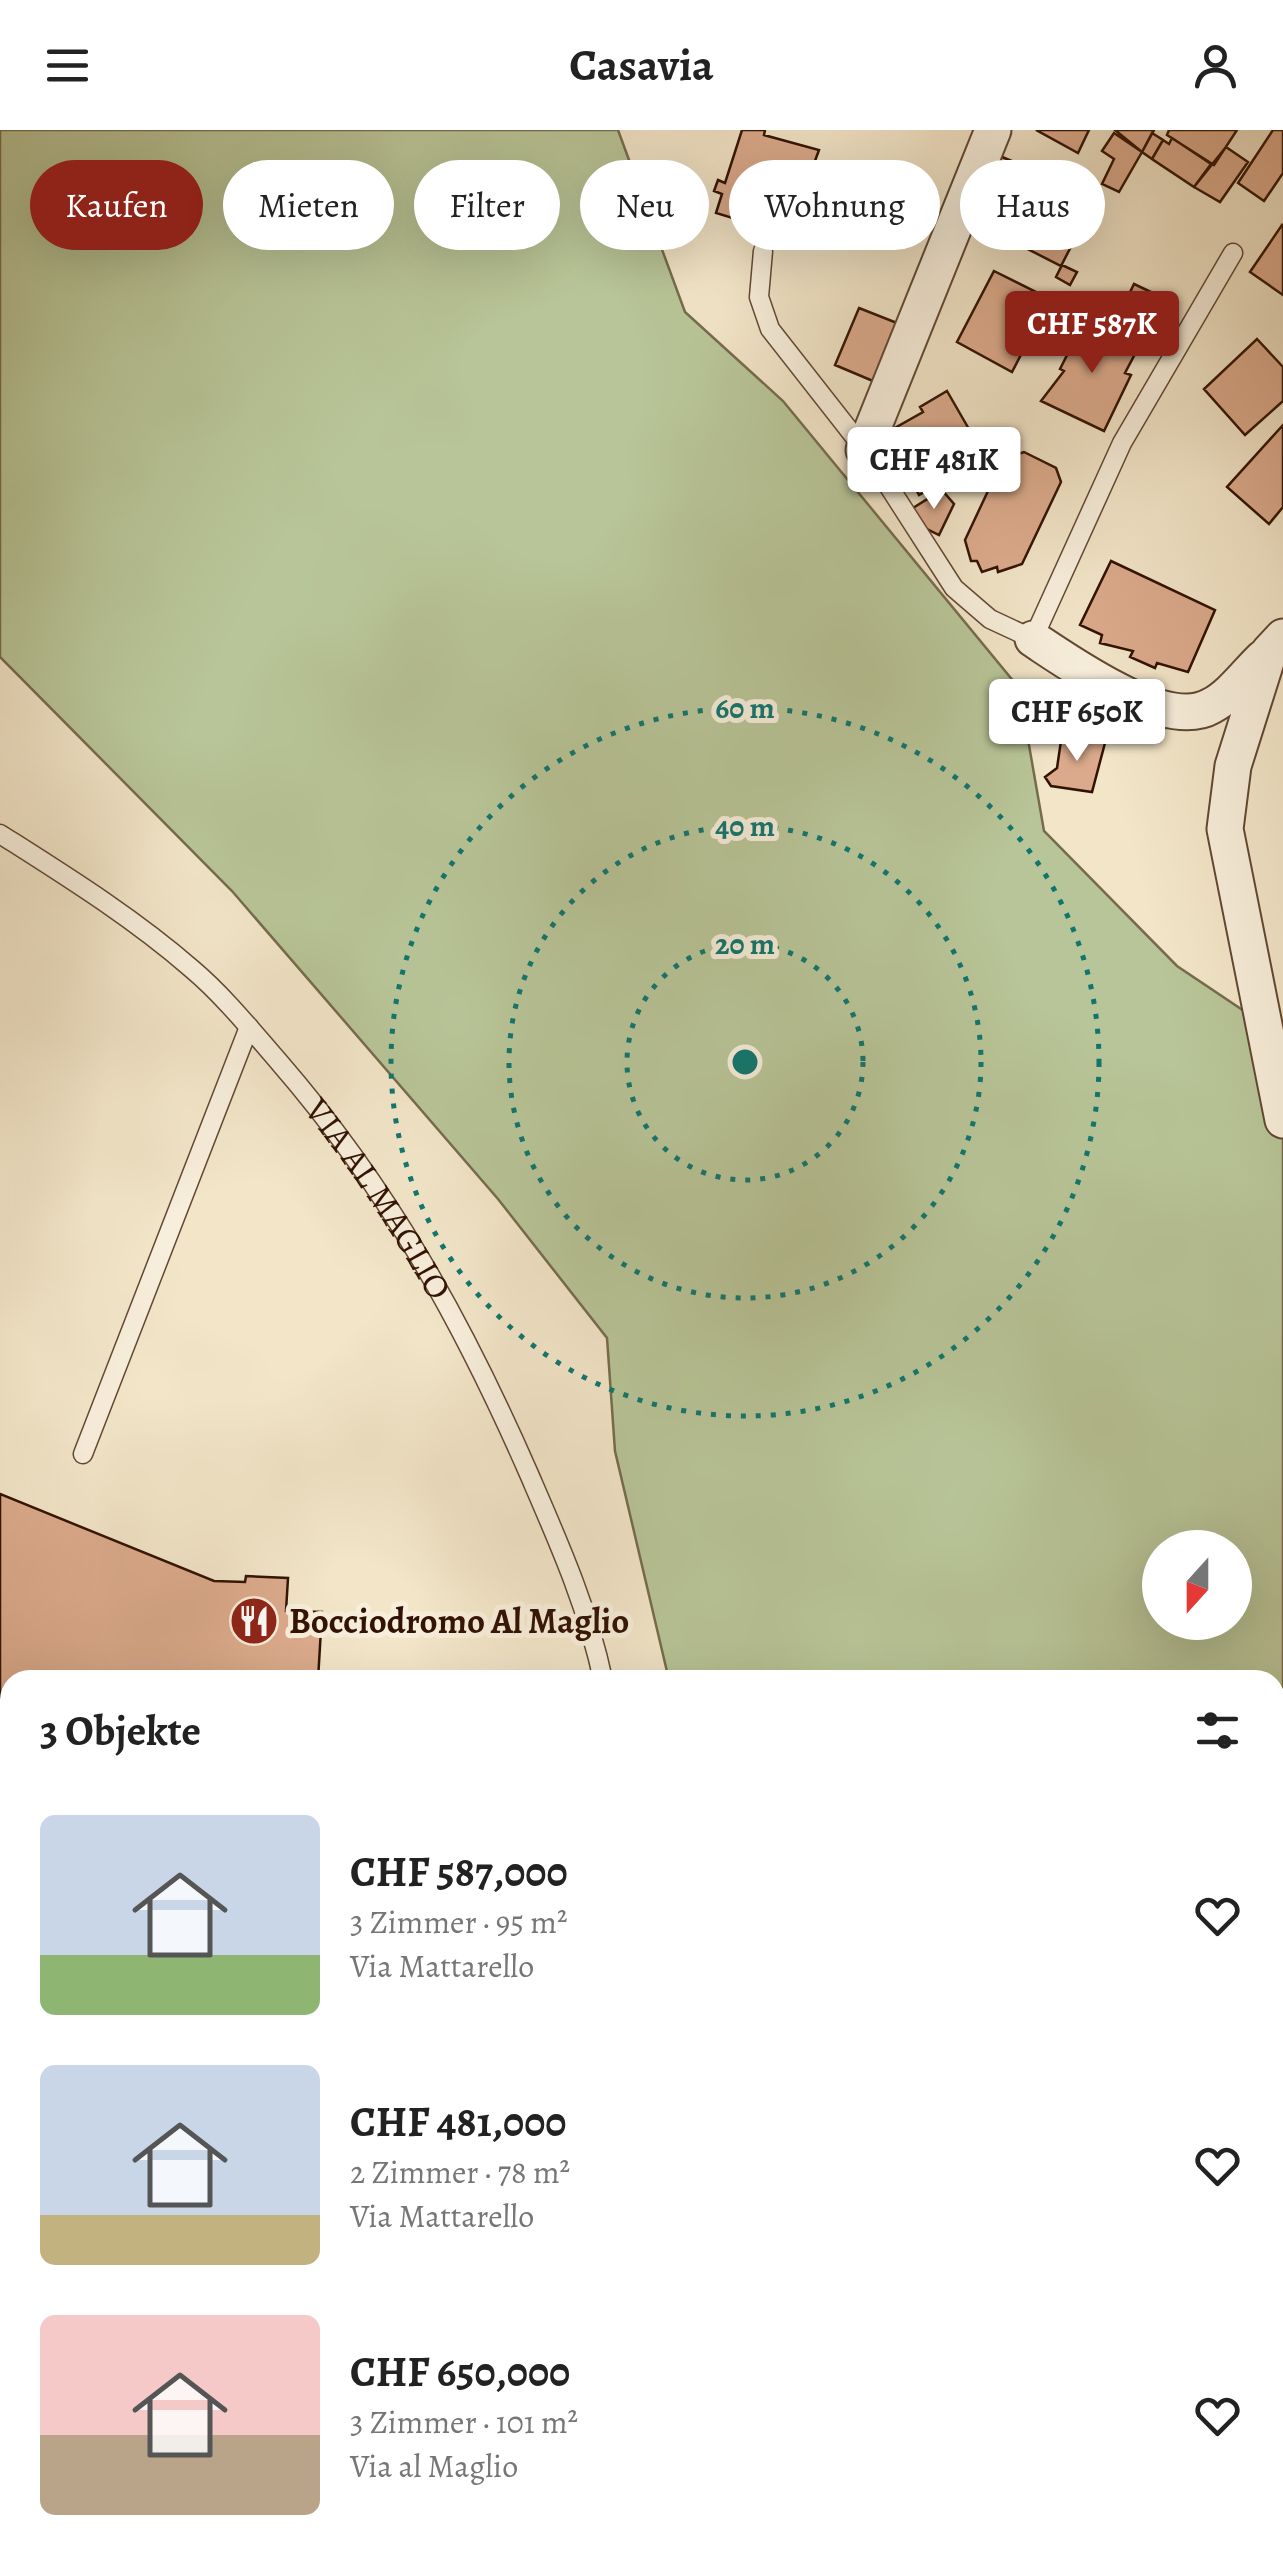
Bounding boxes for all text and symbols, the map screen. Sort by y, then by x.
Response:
text: Casavia [569,34,714,96]
icon: menu [40,38,95,93]
icon: person [1188,38,1243,93]
chip: Kaufen [30,160,203,250]
chip: Mieten [223,160,394,250]
chip: Filter [414,160,560,250]
chip: Neu [580,160,709,250]
chip: Wohnung [729,160,940,250]
chip: Haus [960,160,1105,250]
pin: CHF 587K [989,291,1195,376]
text: CHF 587K [1027,301,1157,345]
pin: CHF 481K [831,427,1037,512]
text: CHF 481K [869,437,999,481]
pin: CHF 650K [974,679,1180,764]
text: 60 m [715,688,775,728]
text: CHF 650K [1011,689,1143,733]
text: 40 m [715,806,775,846]
text: 20 m [715,924,775,964]
centre of rings [727,1044,763,1080]
street label: VIA AL MAGLIO [293,1087,463,1308]
north arrow [1142,1530,1252,1640]
map controls [1142,1530,1252,1640]
restaurant icon: Bocciodromo Al Maglio [228,1595,280,1647]
place label: Bocciodromo Al Maglio [289,1597,629,1645]
text: 3 Objekte [40,1702,201,1759]
icon: filters [1190,1703,1245,1758]
text: CHF 587,000 [350,1843,568,1900]
icon: home [120,1855,240,1975]
icon: heart [1190,1888,1245,1943]
text: 3 Zimmer · 95 m² [350,1900,568,1944]
text: Via Mattarello [350,1944,534,1988]
text: CHF 481,000 [350,2093,566,2150]
icon: home [120,2105,240,2225]
icon: heart [1190,2138,1245,2193]
text: 2 Zimmer · 78 m² [350,2150,570,2194]
text: Via Mattarello [350,2194,534,2238]
text: CHF 650,000 [350,2343,570,2400]
icon: home [120,2355,240,2475]
icon: heart [1190,2388,1245,2443]
text: 3 Zimmer · 101 m² [350,2400,578,2444]
text: Via al Maglio [350,2444,518,2488]

